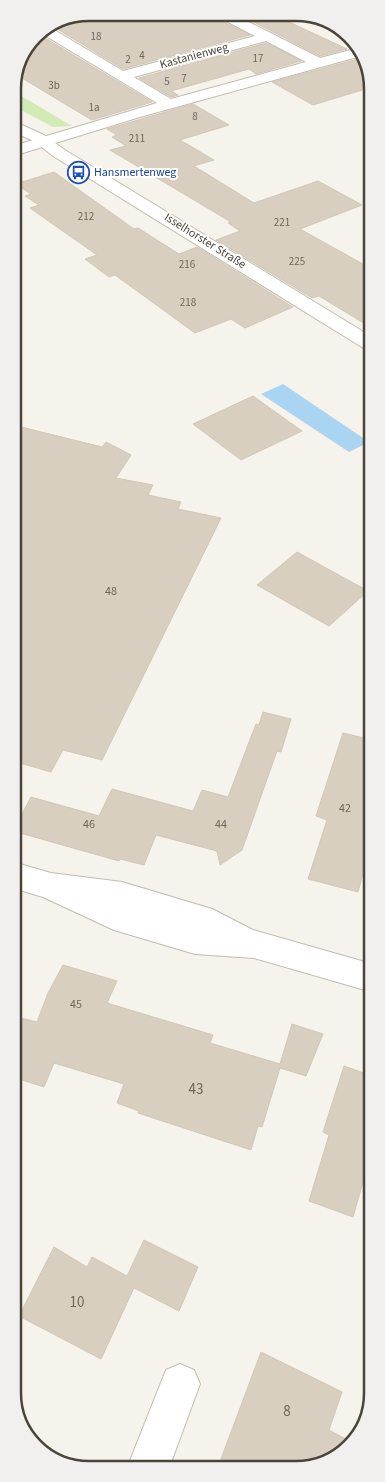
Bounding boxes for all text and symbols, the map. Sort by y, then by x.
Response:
house number: 18 [91,29,102,44]
street label: Kastanienweg [158,39,230,73]
house number: 4 [139,48,145,63]
house number: 17 [253,51,263,66]
house number: 2 [125,52,131,67]
house number: 7 [181,71,187,86]
house number: 5 [164,74,170,89]
house number: 3b [48,78,60,93]
house number: 1a [88,100,100,115]
house number: 8 [192,109,198,124]
house number: 211 [129,131,145,146]
bus stop icon: Hansmertenweg [66,160,90,184]
place label: Hansmertenweg [94,164,176,181]
house number: 212 [78,209,94,224]
street label: Isselhorster Straße [161,209,249,273]
house number: 221 [274,215,290,230]
house number: 225 [289,254,305,269]
house number: 216 [179,257,196,272]
house number: 218 [180,295,197,310]
house number: 48 [105,583,117,600]
house number: 42 [339,800,351,817]
house number: 46 [83,816,95,833]
house number: 44 [215,816,227,833]
house number: 45 [70,996,82,1013]
house number: 43 [189,1079,203,1100]
house number: 10 [70,1292,84,1313]
house number: 8 [283,1401,291,1422]

